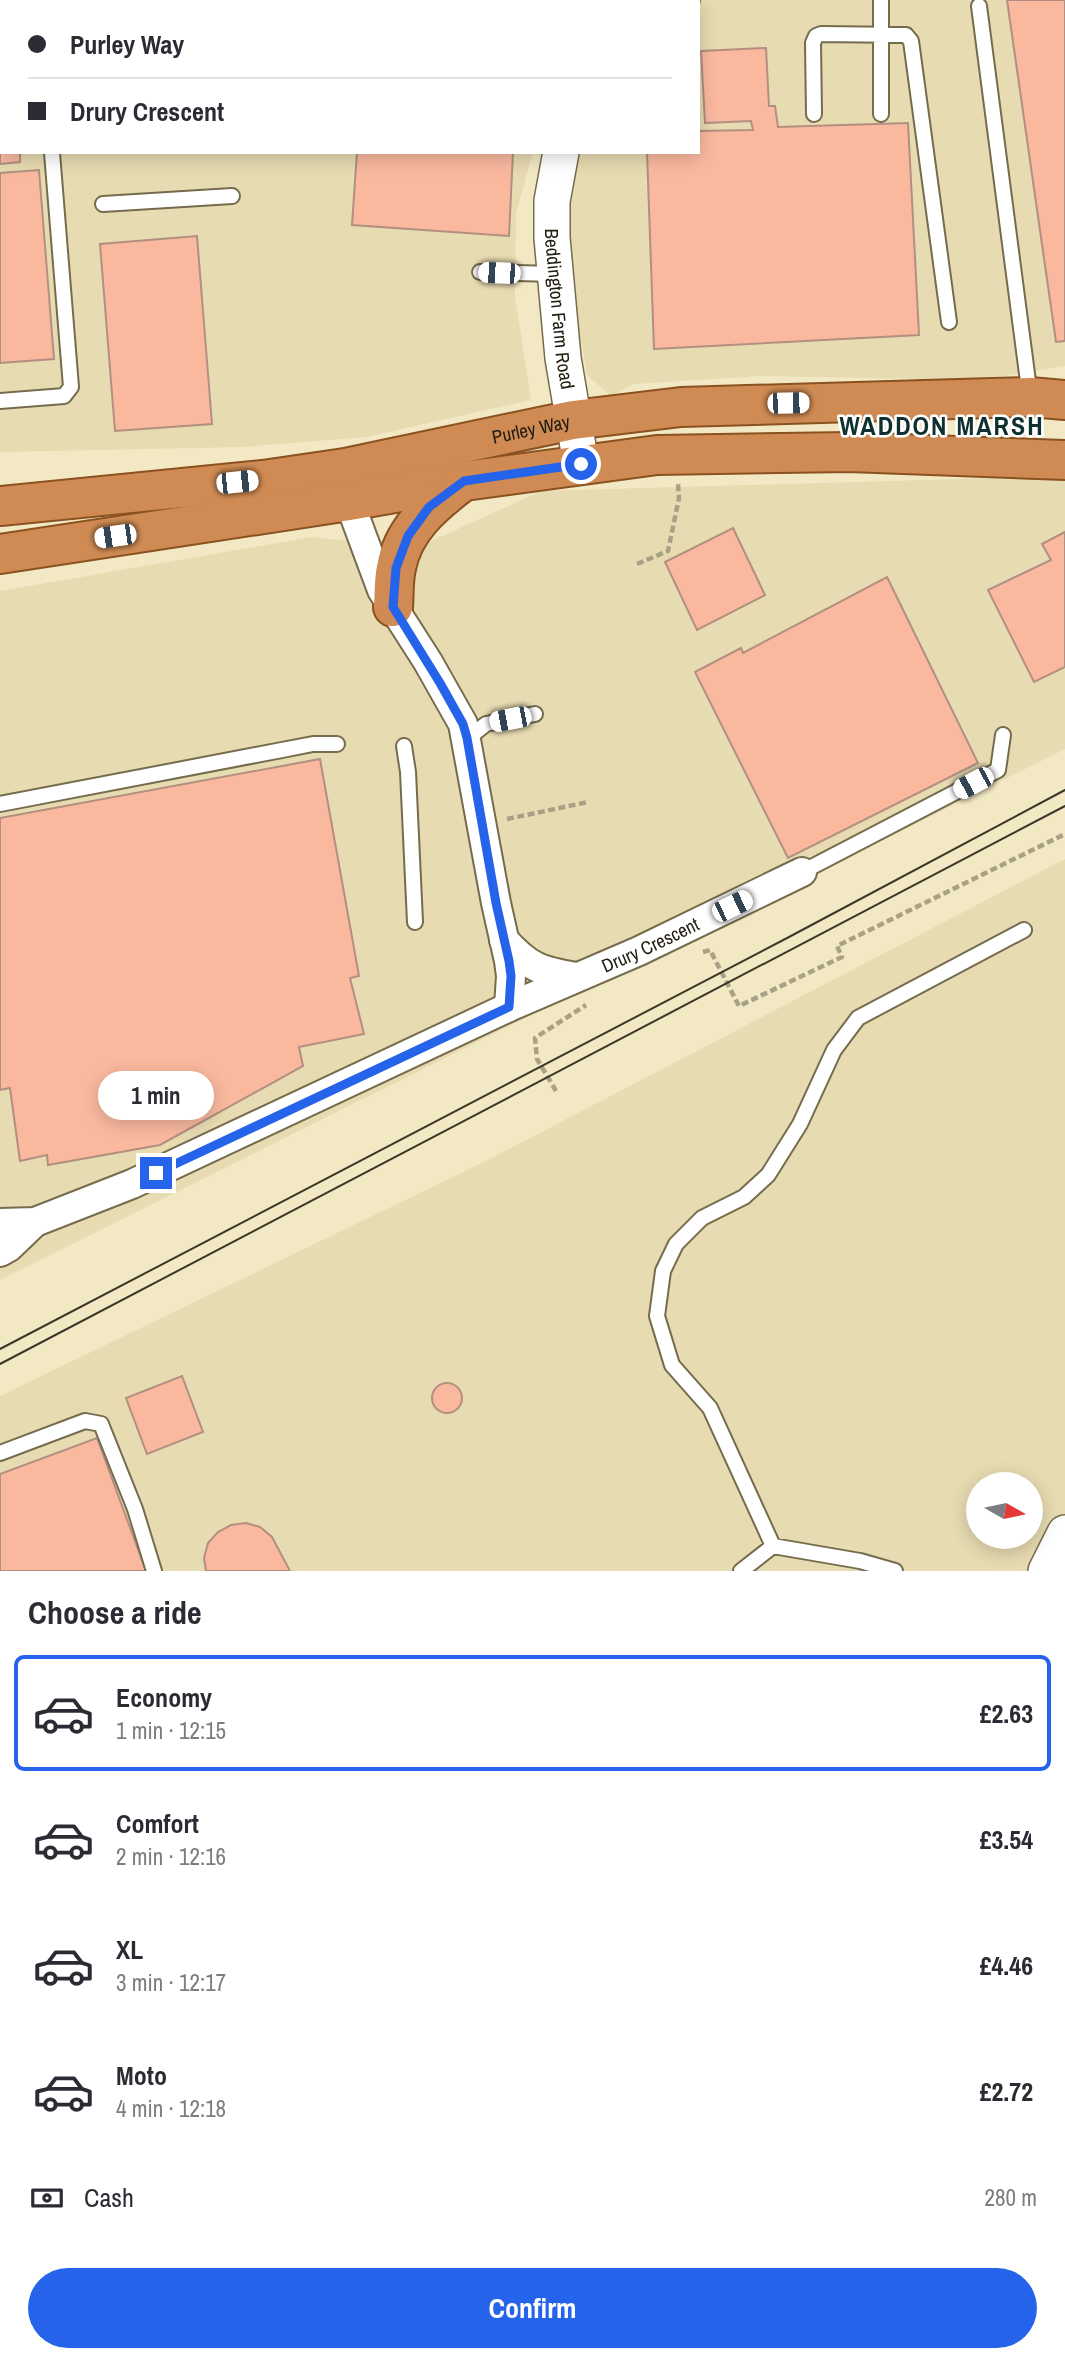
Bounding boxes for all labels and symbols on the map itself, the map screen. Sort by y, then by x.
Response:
street label: Beddington Farm Road [539,229,581,391]
car [478,262,521,284]
car [767,392,810,414]
street label: Purley Way [489,408,572,450]
district label: WADDON MARSH [839,408,1045,443]
route start [565,448,597,480]
car [216,469,259,495]
car [93,523,138,549]
car [488,705,533,733]
car [950,764,997,802]
car [709,887,756,925]
street label: Drury Crescent [597,911,704,979]
callout: 1 min [98,1072,214,1120]
route end [140,1157,172,1189]
north arrow [966,1472,1043,1549]

